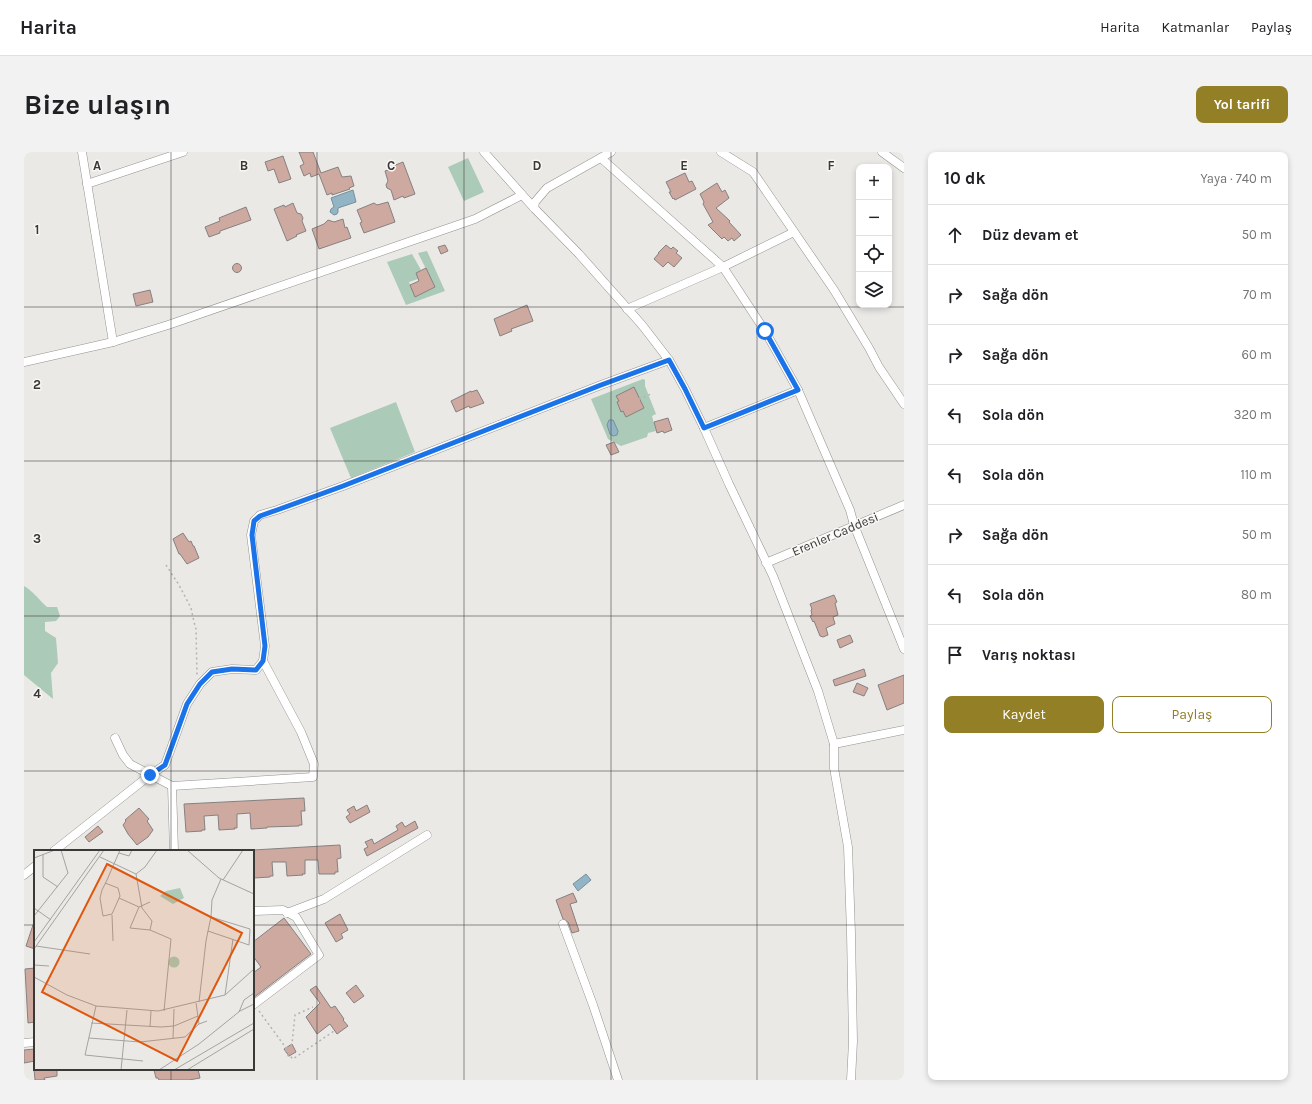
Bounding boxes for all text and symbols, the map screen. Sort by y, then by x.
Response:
text: Harita [20,17,77,39]
text: Harita [1100,19,1140,36]
text: Katmanlar [1162,19,1229,36]
text: Paylaş [1251,19,1292,36]
button: Yol tarifi [1196,86,1288,123]
text: Bize ulaşın [24,88,171,121]
text: A [93,158,101,173]
text: B [240,158,248,173]
text: C [387,158,395,173]
text: D [533,158,542,173]
text: E [680,158,688,173]
text: F [827,158,835,173]
map controls [856,164,892,308]
button: + [856,164,892,200]
text: 10 dk [944,168,986,188]
text: Yaya · 740 m [1200,171,1272,186]
button: − [856,200,892,236]
text: 1 [35,222,39,237]
icon: ahead [944,224,966,246]
text: Düz devam et [982,226,1079,244]
text: 50 m [1242,227,1272,242]
button: locate [856,236,892,272]
button: layers [856,272,892,308]
icon: right [944,284,966,306]
text: Sağa dön [982,286,1049,304]
text: 70 m [1243,287,1272,302]
route start [756,322,774,340]
icon: right [944,344,966,366]
text: Sağa dön [982,346,1049,364]
text: 60 m [1242,347,1272,362]
text: 2 [33,377,41,392]
icon: left [944,404,966,426]
text: Sola dön [982,406,1044,424]
text: 320 m [1234,407,1272,422]
icon: left [944,464,966,486]
text: Sola dön [982,466,1044,484]
text: 110 m [1240,467,1272,482]
street label: Erenler Caddesi [789,509,881,559]
icon: right [944,524,966,546]
text: Sağa dön [982,526,1049,544]
text: 50 m [1242,527,1272,542]
text: 3 [33,531,41,546]
icon: left [944,584,966,606]
text: Sola dön [982,586,1044,604]
text: 80 m [1241,587,1272,602]
icon: arrive [944,644,966,666]
text: Varış noktası [982,646,1076,664]
text: 4 [33,686,41,701]
button: Kaydet [944,696,1104,733]
button: Paylaş [1112,696,1272,733]
route end [141,766,159,784]
inset map [34,850,254,1070]

